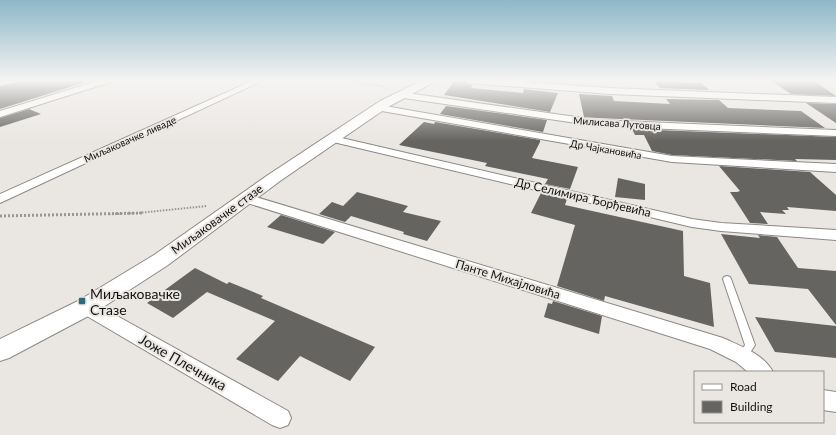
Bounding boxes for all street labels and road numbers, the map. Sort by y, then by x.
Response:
street label: Миљаковачке ливаде [82,113,178,165]
street label: Милисава Лутовца [573,114,661,132]
street label: Др Чајкановића [569,137,643,161]
street label: Др Селимира Ђорђевића [513,174,653,220]
street label: Миљаковачке стазе [168,181,266,257]
street label: Панте Михајловића [454,256,562,302]
street label: Јоже Плечника [136,330,230,394]

